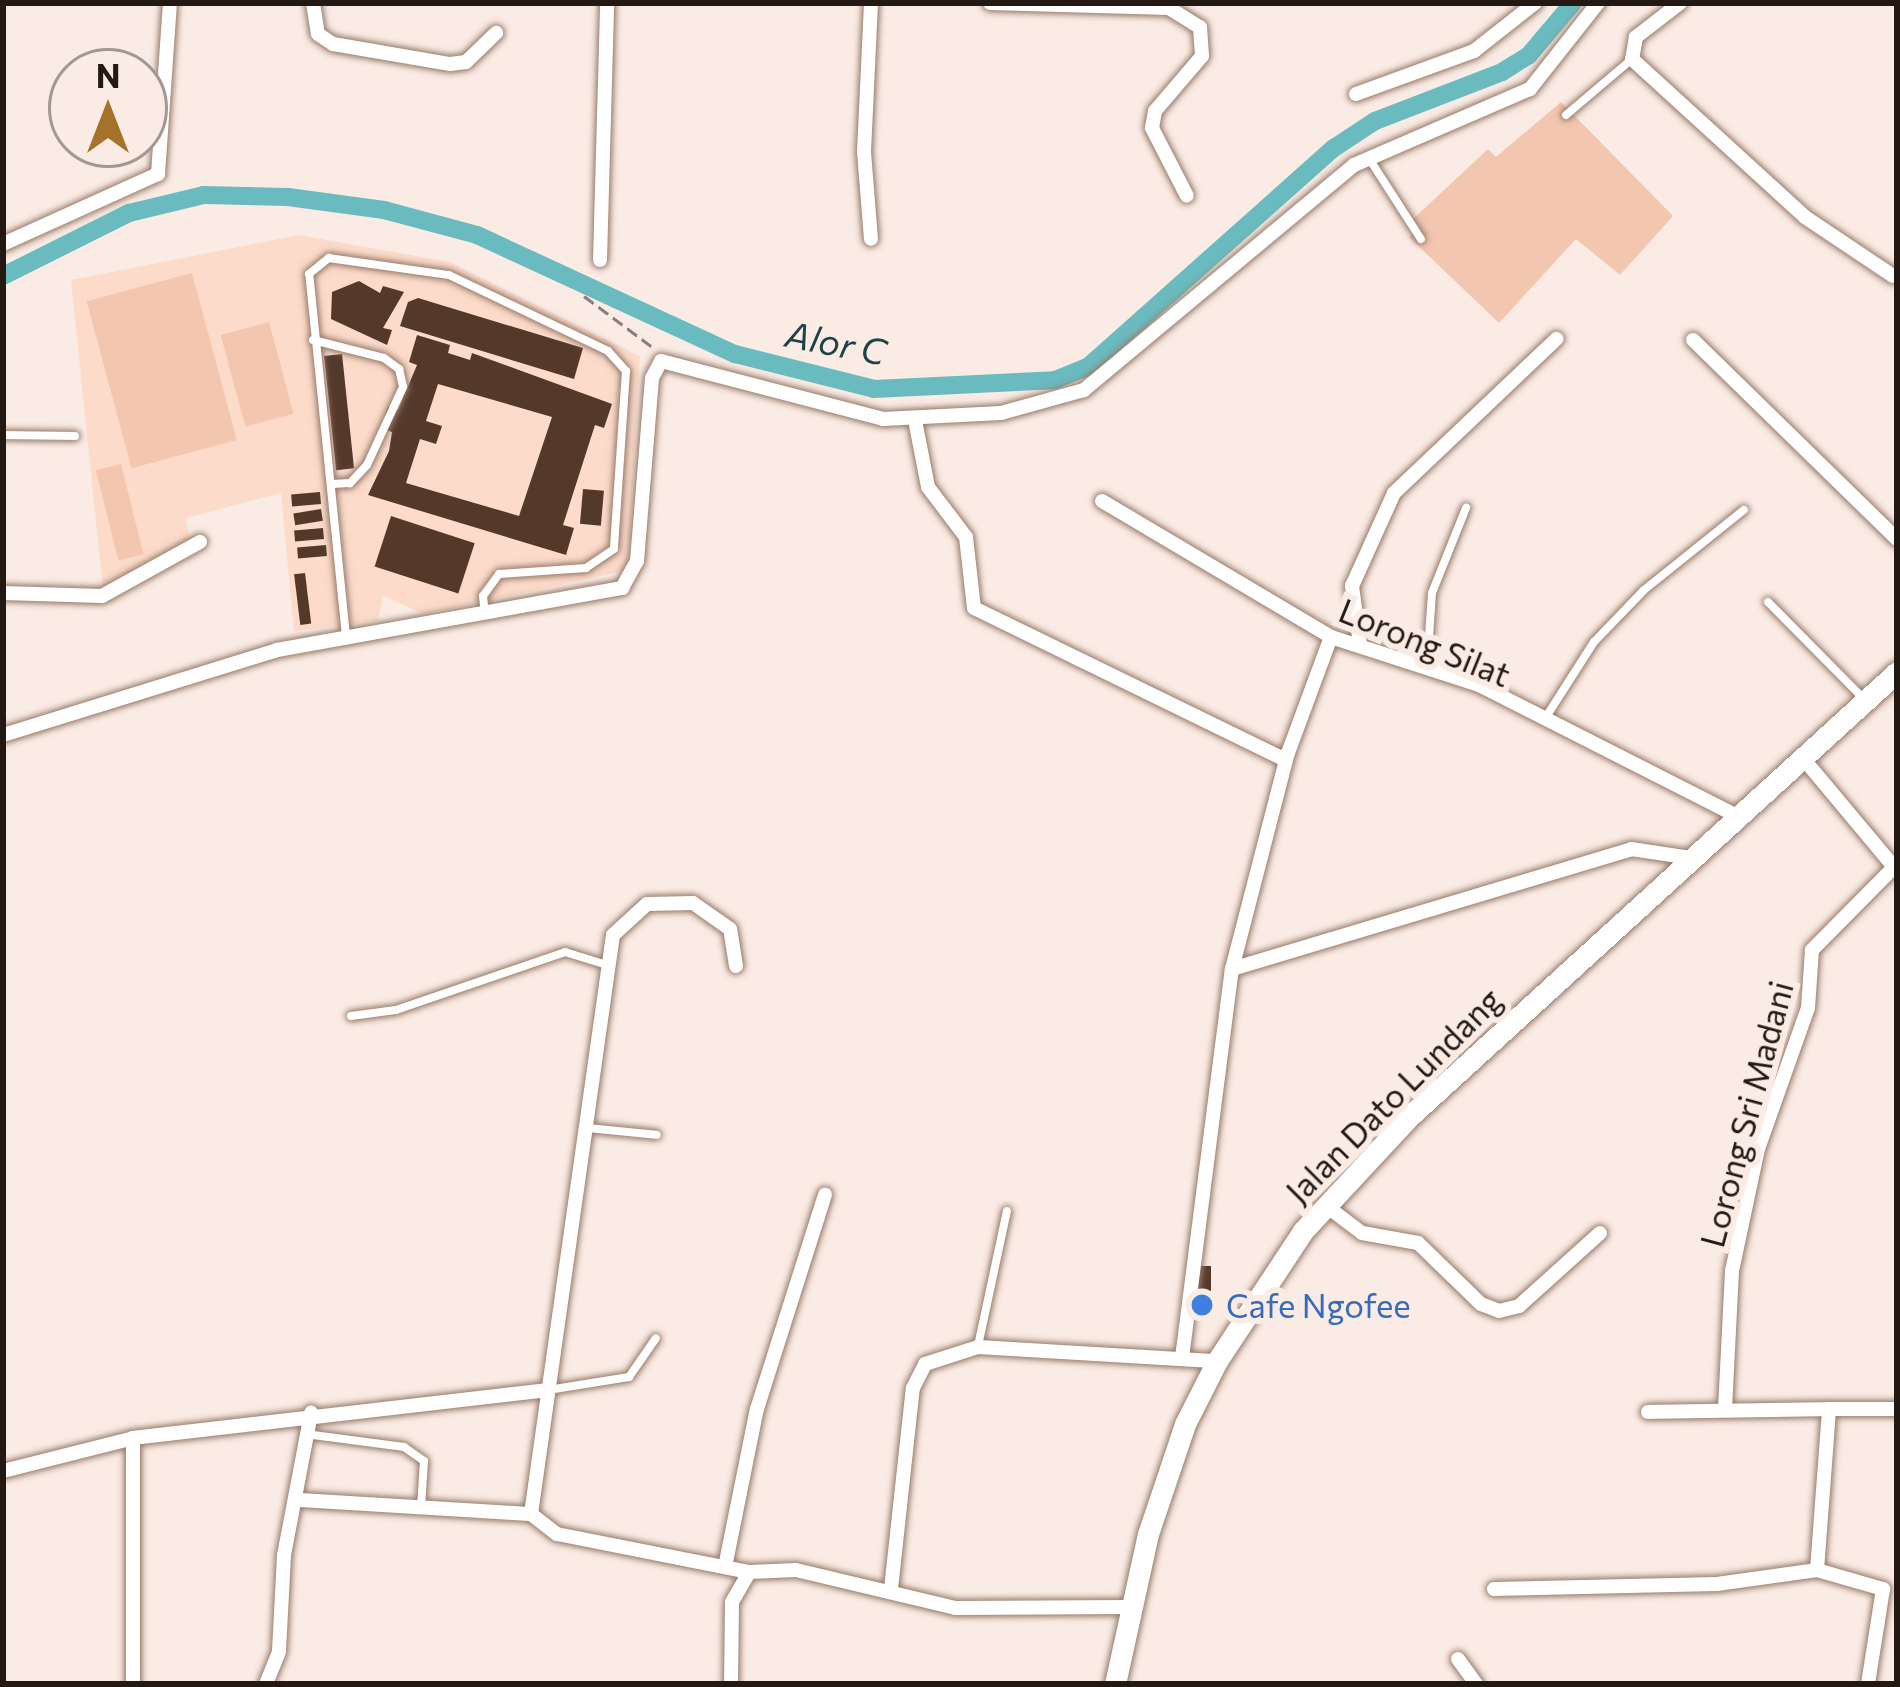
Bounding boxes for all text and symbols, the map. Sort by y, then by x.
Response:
north arrow [48,48,168,168]
text: N [96,54,120,95]
water label: Alor C [782,311,890,373]
street label: Lorong Silat [1334,590,1516,694]
street label: Lorong Sri Madani [1691,977,1801,1251]
street label: Jalan Dato Lundang [1277,979,1509,1211]
place label: Cafe Ngofee [1226,1285,1411,1325]
marker: Cafe Ngofee [1189,1292,1215,1318]

